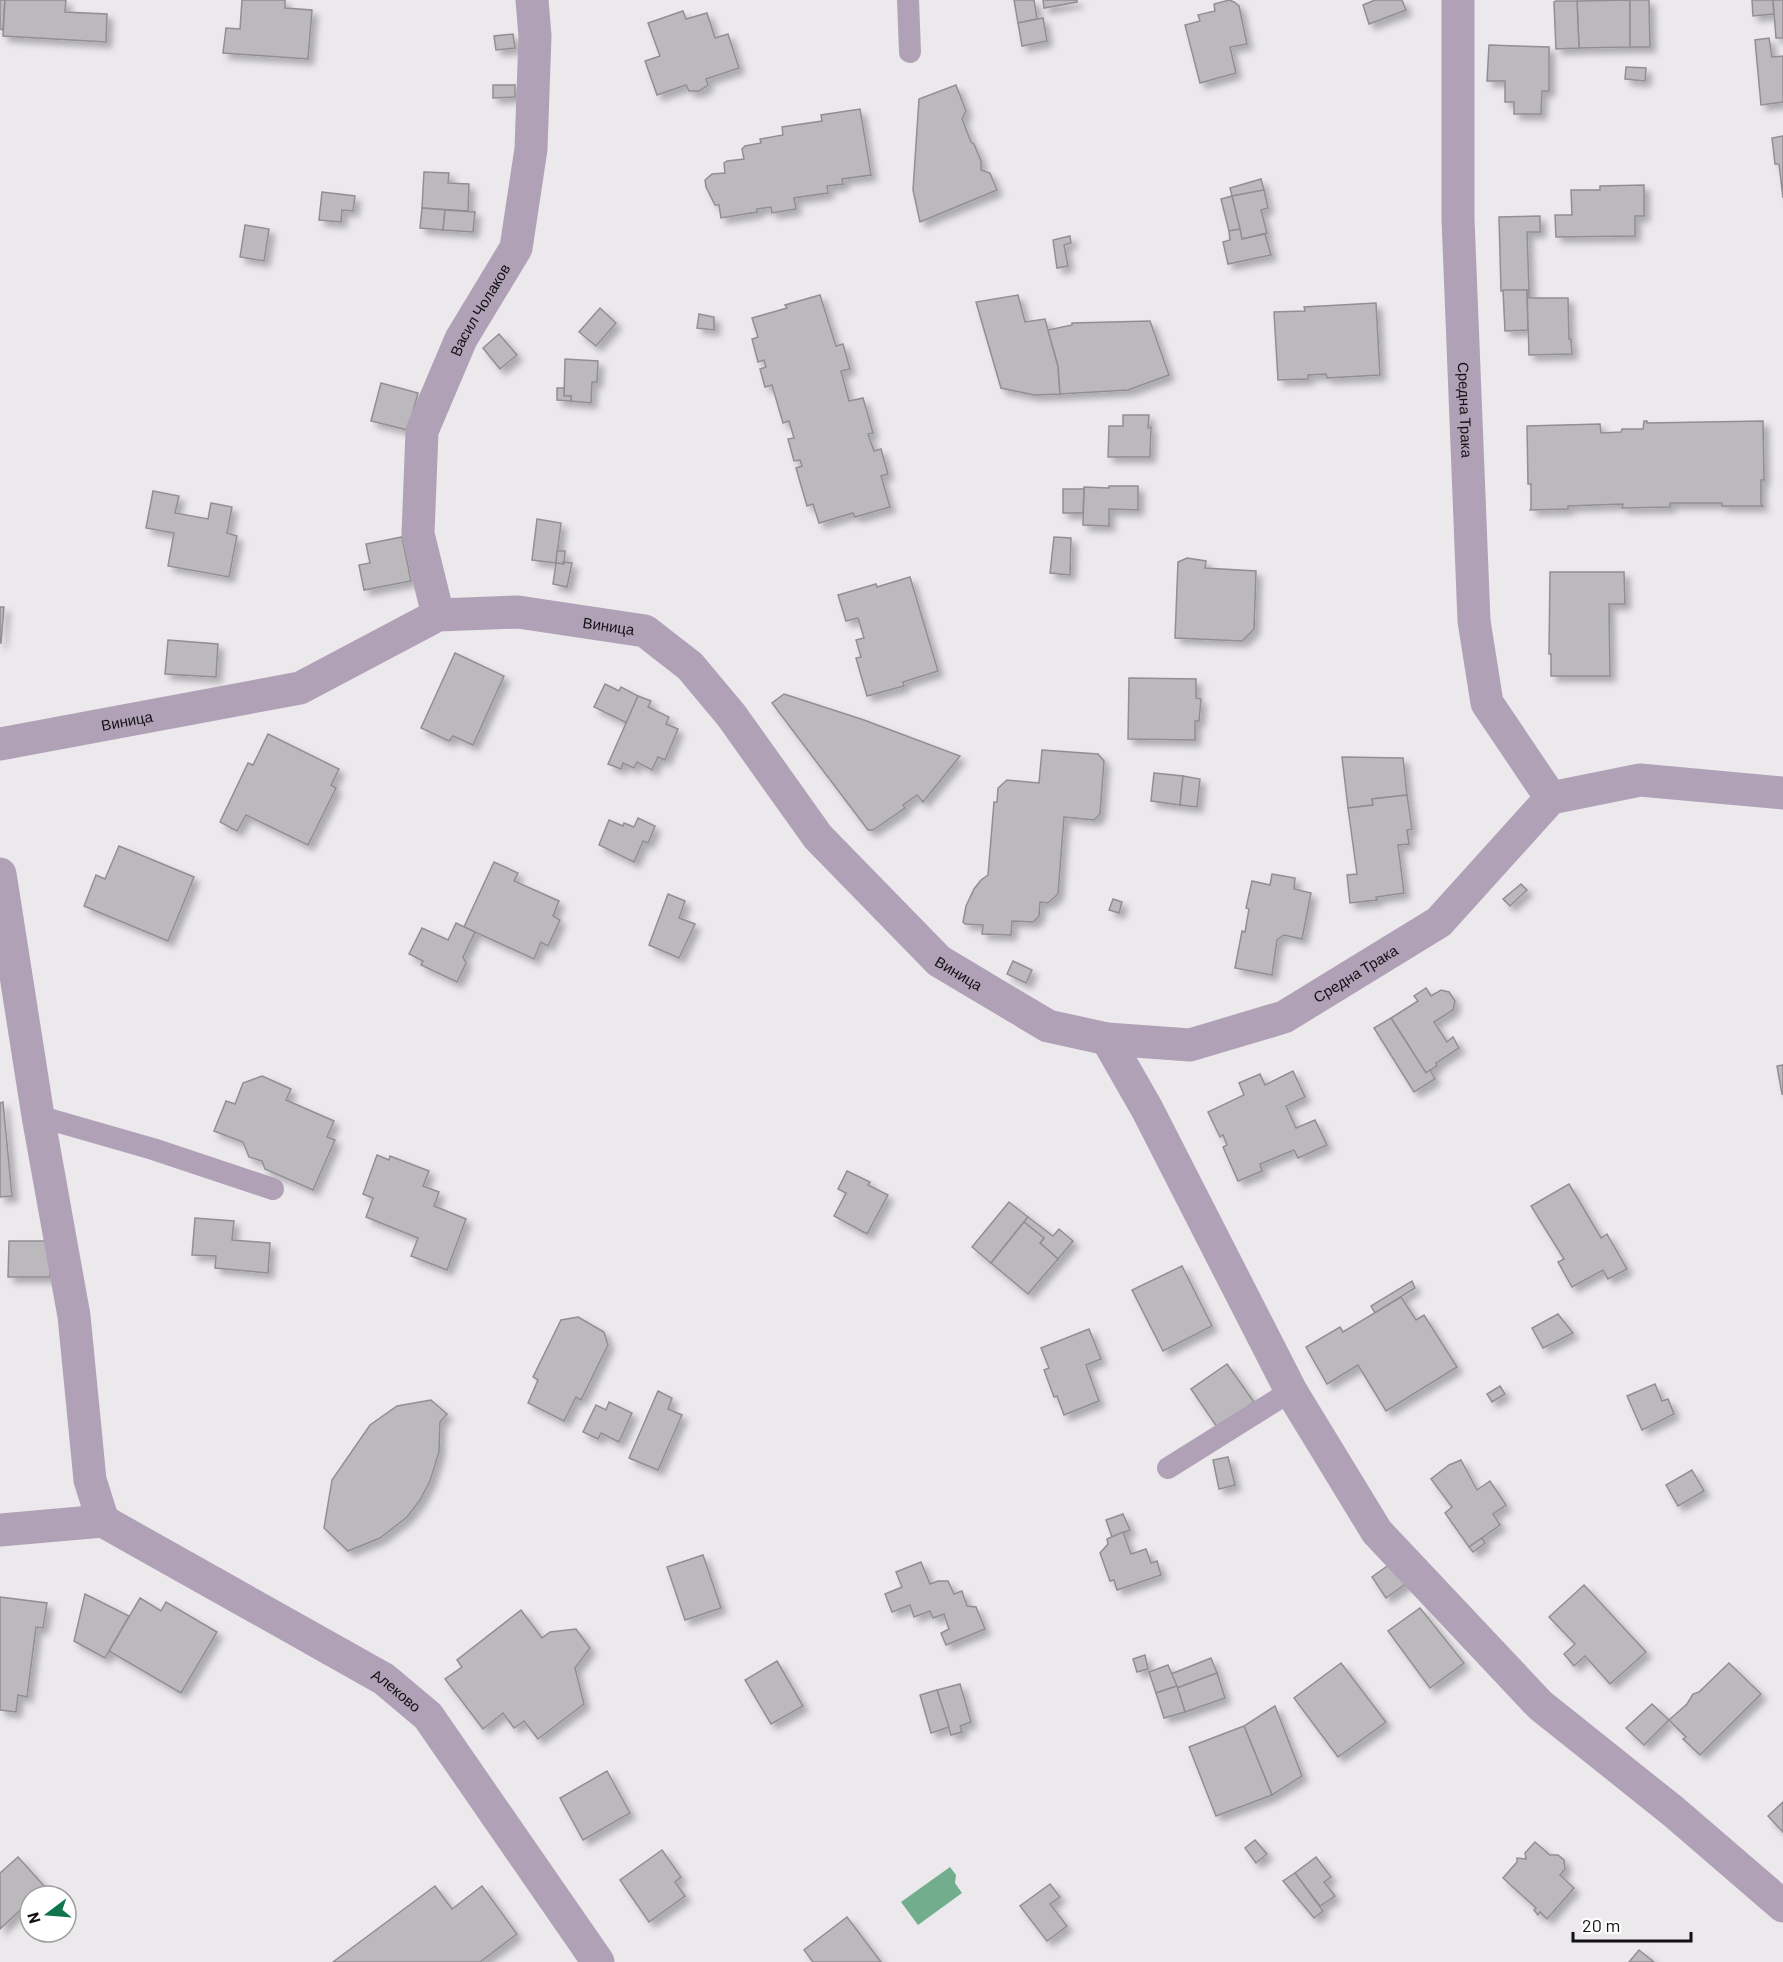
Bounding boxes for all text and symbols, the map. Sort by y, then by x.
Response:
street label: Васил Чолаков [446,260,514,359]
street label: Средна Трака [1455,362,1477,459]
street label: Виница [582,613,636,638]
street label: Виница [100,707,155,734]
street label: Средна Трака [1310,940,1401,1006]
street label: Виница [932,952,986,994]
street label: Алеково [369,1665,425,1715]
north arrow [18,1884,78,1944]
scale bar [1573,1905,1692,1943]
text: N [23,1911,44,1926]
text: 20 m [1582,1914,1620,1936]

